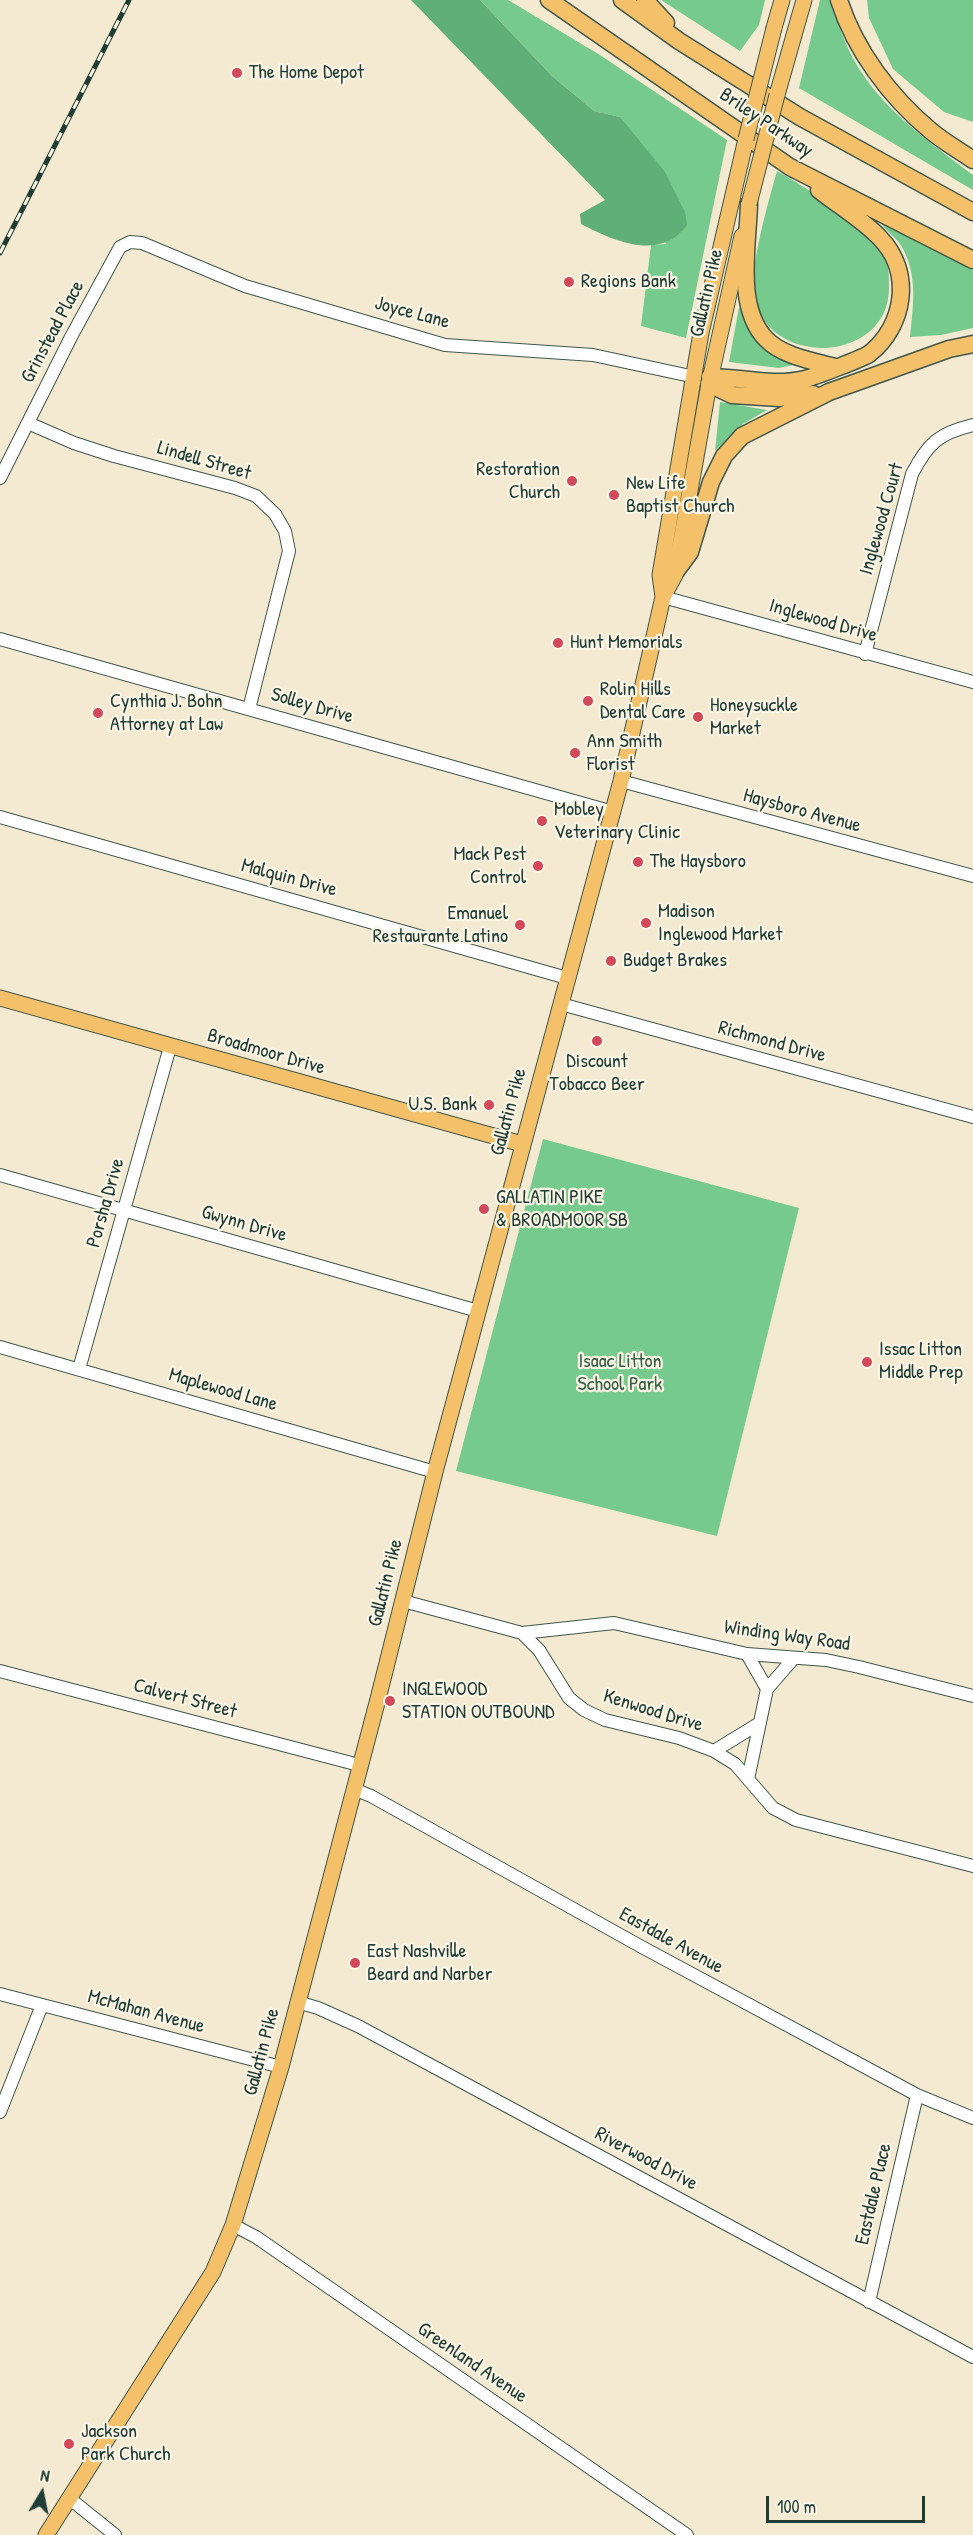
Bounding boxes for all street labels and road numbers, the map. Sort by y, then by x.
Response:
street label: Briley Parkway [715,83,817,163]
street label: Gallatin Pike [685,247,729,339]
street label: Grinstead Place [16,277,90,387]
street label: Joyce Lane [372,292,452,334]
street label: Lindell Street [154,436,254,486]
street label: Inglewood Court [855,460,909,578]
street label: Inglewood Drive [766,594,880,648]
street label: Solley Drive [268,683,356,729]
street label: Haysboro Avenue [741,784,863,838]
street label: Malquin Drive [239,854,339,902]
street label: Richmond Drive [716,1016,828,1068]
street label: Broadmoor Drive [204,1024,328,1080]
street label: Gallatin Pike [486,1066,532,1158]
street label: Porsha Drive [82,1156,130,1250]
street label: Gwynn Drive [199,1200,289,1248]
street label: Maplewood Lane [166,1363,280,1417]
street label: Gallatin Pike [364,1537,408,1629]
street label: Winding Way Road [723,1615,851,1657]
street label: Calvert Street [131,1674,239,1724]
street label: Kenwood Drive [600,1684,706,1738]
street label: Eastdale Avenue [615,1903,727,1979]
street label: McMahan Avenue [85,1985,207,2039]
street label: Gallatin Pike [239,2006,285,2098]
street label: Riverwood Drive [591,2122,701,2196]
street label: Eastdale Place [851,2141,897,2247]
street label: Greenland Avenue [412,2317,532,2409]

